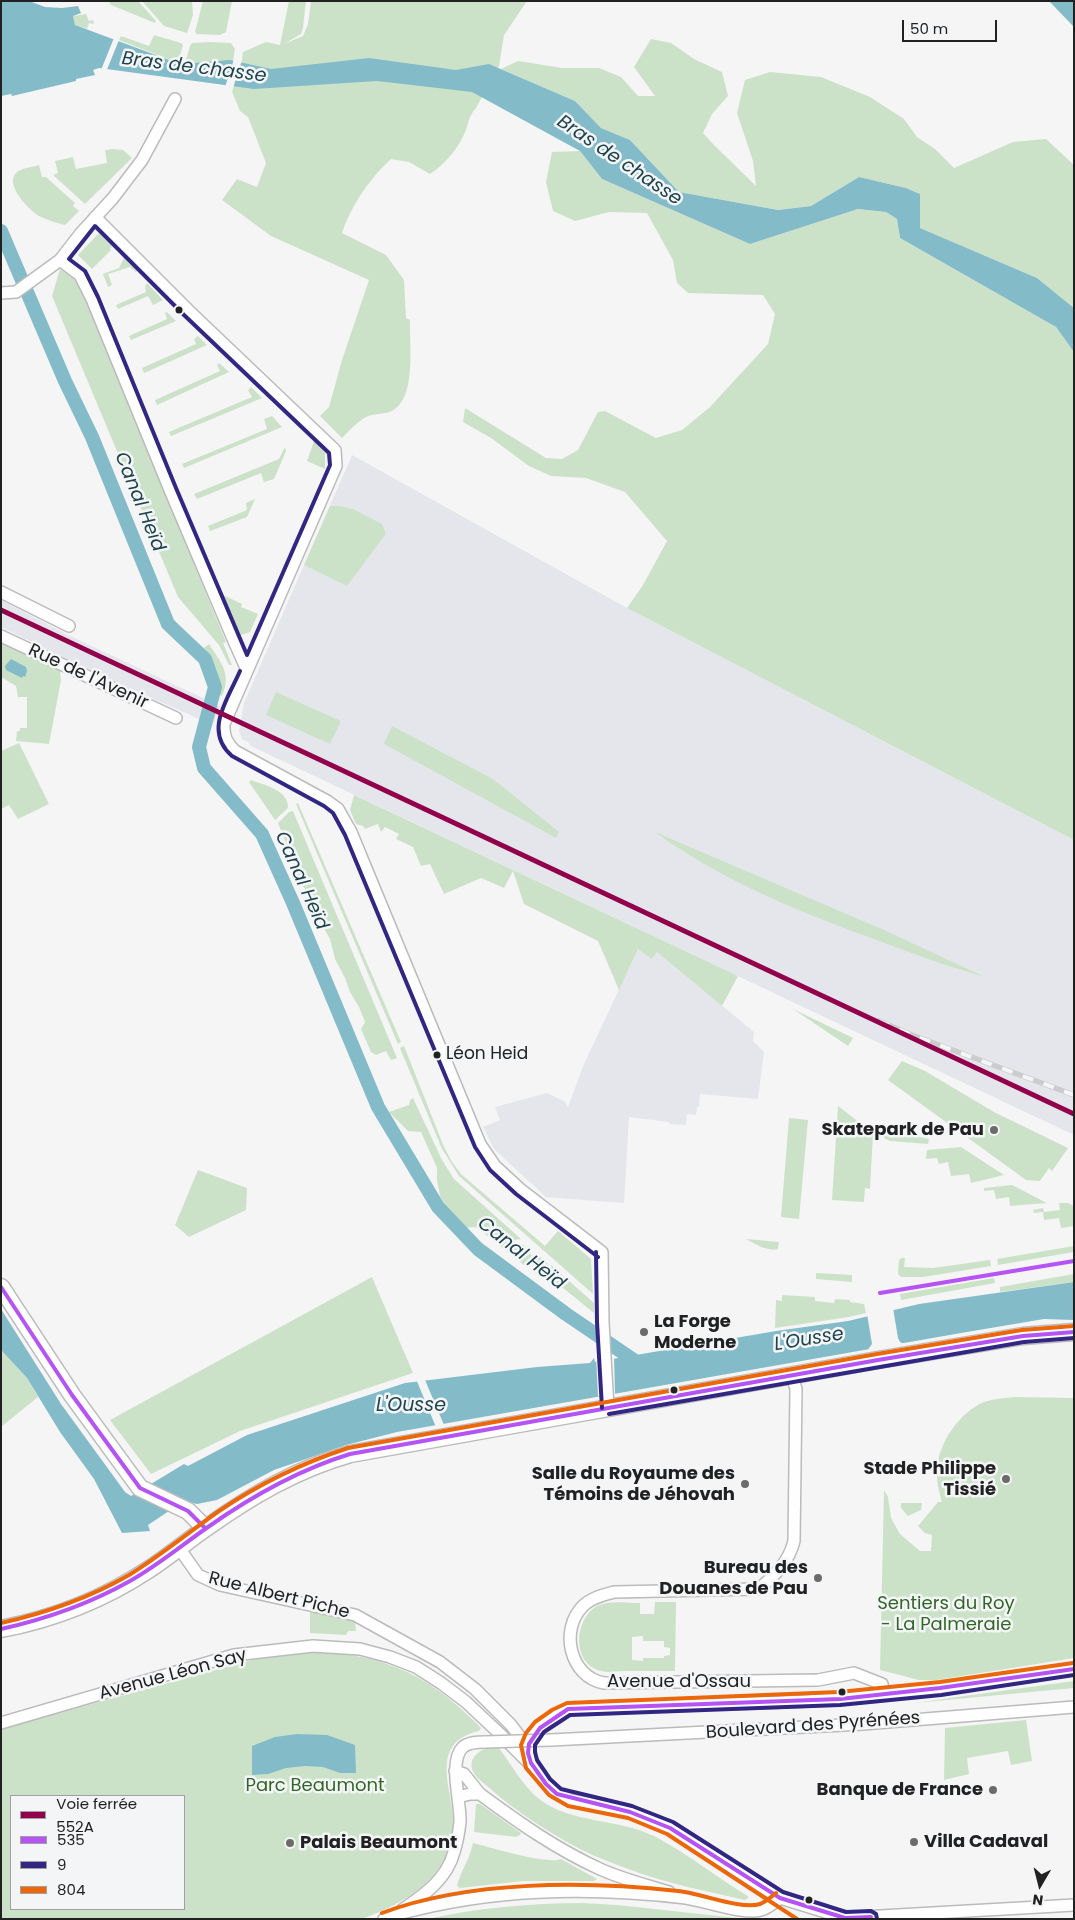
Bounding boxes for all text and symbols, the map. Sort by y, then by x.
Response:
scale bar [905,10,1000,42]
text: 50 m [910,18,948,39]
water label: Bras de chasse [120,48,268,88]
water label: Bras de chasse [552,111,686,211]
unlabelled marker [174,305,184,315]
water label: Canal Heïd [109,449,169,555]
street label: Rue de l'Avenir [25,640,151,714]
water label: Canal Heïd [269,828,333,934]
place label: Léon Heid [446,1045,528,1065]
marker: Léon Heid [432,1050,442,1060]
place label: Skatepark de Pau [821,1119,984,1141]
marker: Skatepark de Pau [988,1124,1000,1136]
water label: Canal Heïd [473,1213,569,1295]
place label: La Forge Moderne [654,1311,736,1354]
water label: L'Ousse [773,1323,845,1357]
marker: La Forge Moderne [638,1326,650,1338]
unlabelled marker [669,1385,679,1395]
water label: L'Ousse [376,1395,446,1417]
place label: Stade Philippe Tissié [863,1458,996,1500]
place label: Salle du Royaume des Témoins de Jéhovah [532,1463,735,1506]
marker: Stade Philippe Tissié [1000,1473,1012,1485]
marker: Salle du Royaume des Témoins de Jéhovah [739,1478,751,1490]
place label: Bureau des Douanes de Pau [659,1557,808,1600]
street label: Rue Albert Piche [206,1568,352,1624]
marker: Bureau des Douanes de Pau [812,1572,824,1584]
park label: Sentiers du Roy - La Palmeraie [877,1593,1015,1636]
street label: Avenue Léon Say [97,1645,249,1705]
street label: Avenue d'Ossau [607,1671,751,1693]
unlabelled marker [837,1687,847,1697]
street label: Boulevard des Pyrénées [705,1708,921,1744]
park label: Parc Beaumont [245,1775,385,1797]
place label: Banque de France [817,1779,983,1801]
marker: Banque de France [987,1784,999,1796]
text: Voie ferrée 552A [56,1793,137,1837]
legend [10,1795,185,1910]
text: 535 [57,1829,85,1850]
place label: Villa Cadaval [924,1831,1048,1853]
place label: Palais Beaumont [300,1832,457,1854]
marker: Villa Cadaval [908,1836,920,1848]
marker: Palais Beaumont [284,1837,296,1849]
text: 9 [57,1854,66,1875]
north arrow [1015,1860,1065,1910]
text: 804 [57,1879,85,1900]
text: N [1031,1889,1045,1910]
unlabelled marker [804,1895,814,1905]

